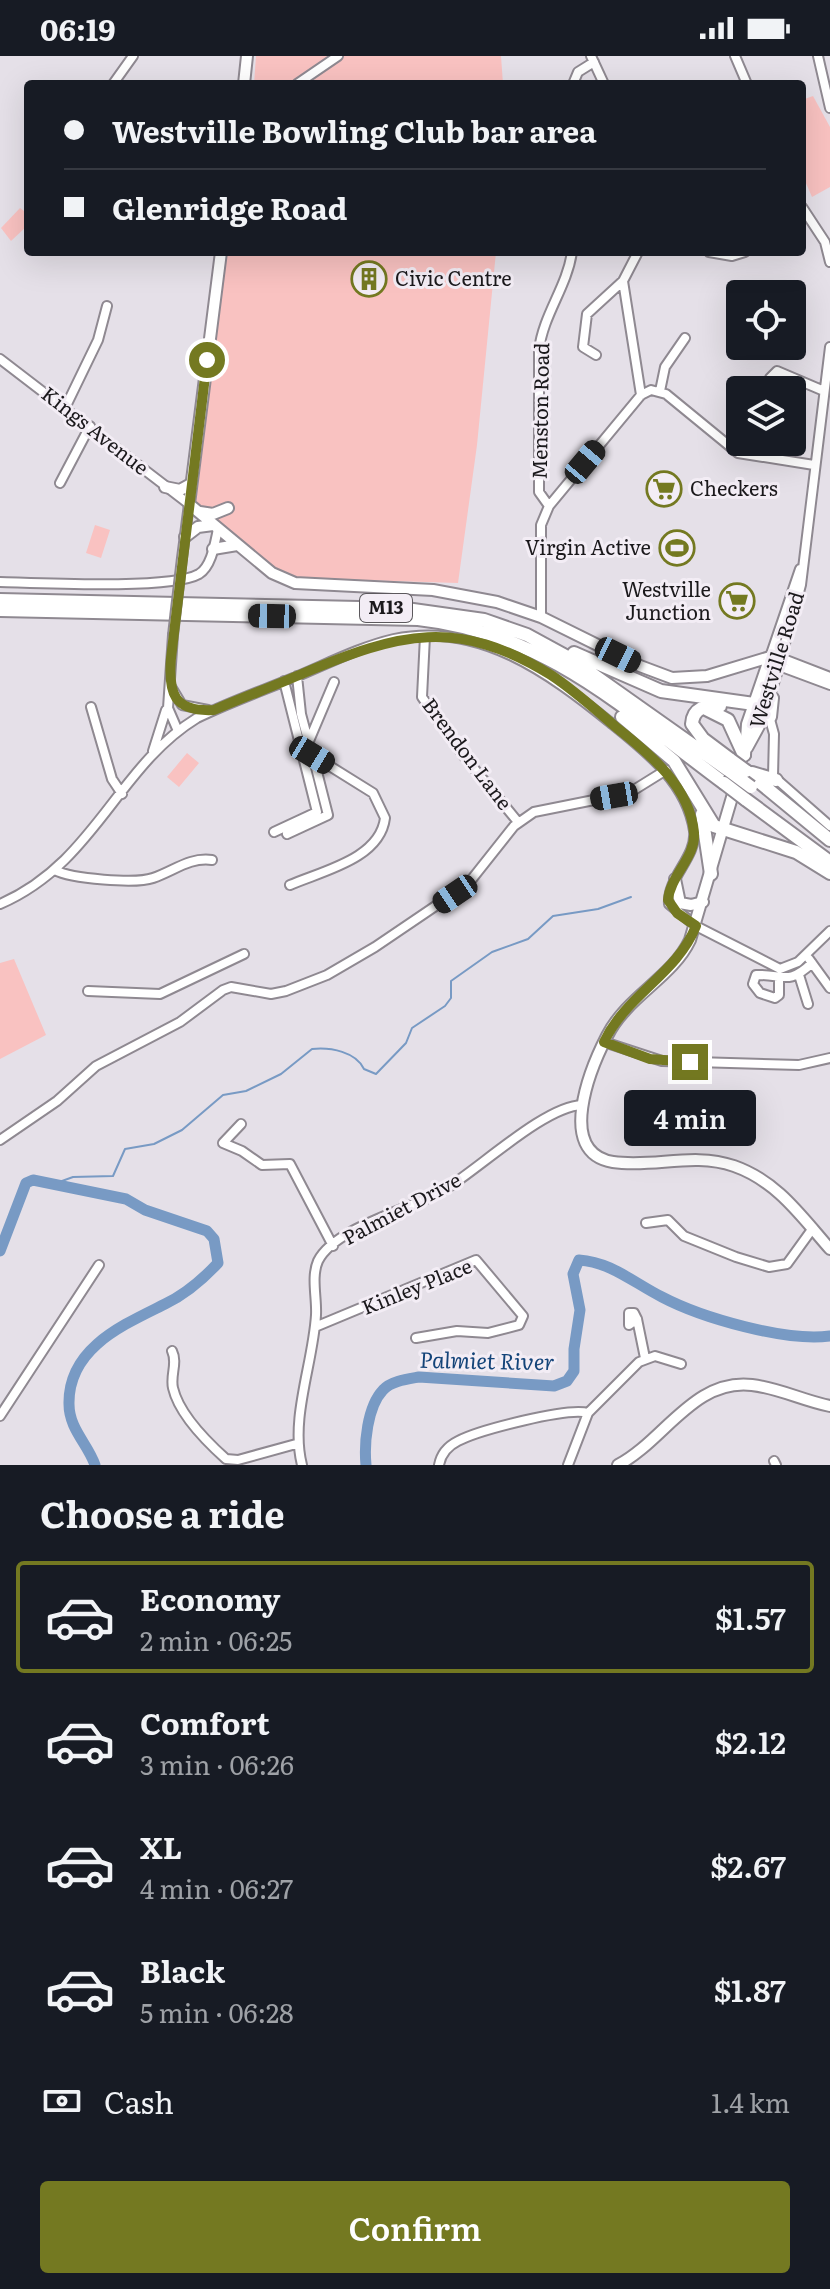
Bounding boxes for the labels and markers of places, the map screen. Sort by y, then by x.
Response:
building icon: Civic Centre [350,260,388,298]
place label: Civic Centre [395,262,512,292]
supermarket icon: Checkers [645,470,683,508]
place label: Checkers [690,472,778,502]
sports icon: Virgin Active [658,529,696,567]
place label: Virgin Active [525,531,651,561]
place label: Westville Junction [622,573,711,626]
supermarket icon: Westville Junction [718,582,756,620]

